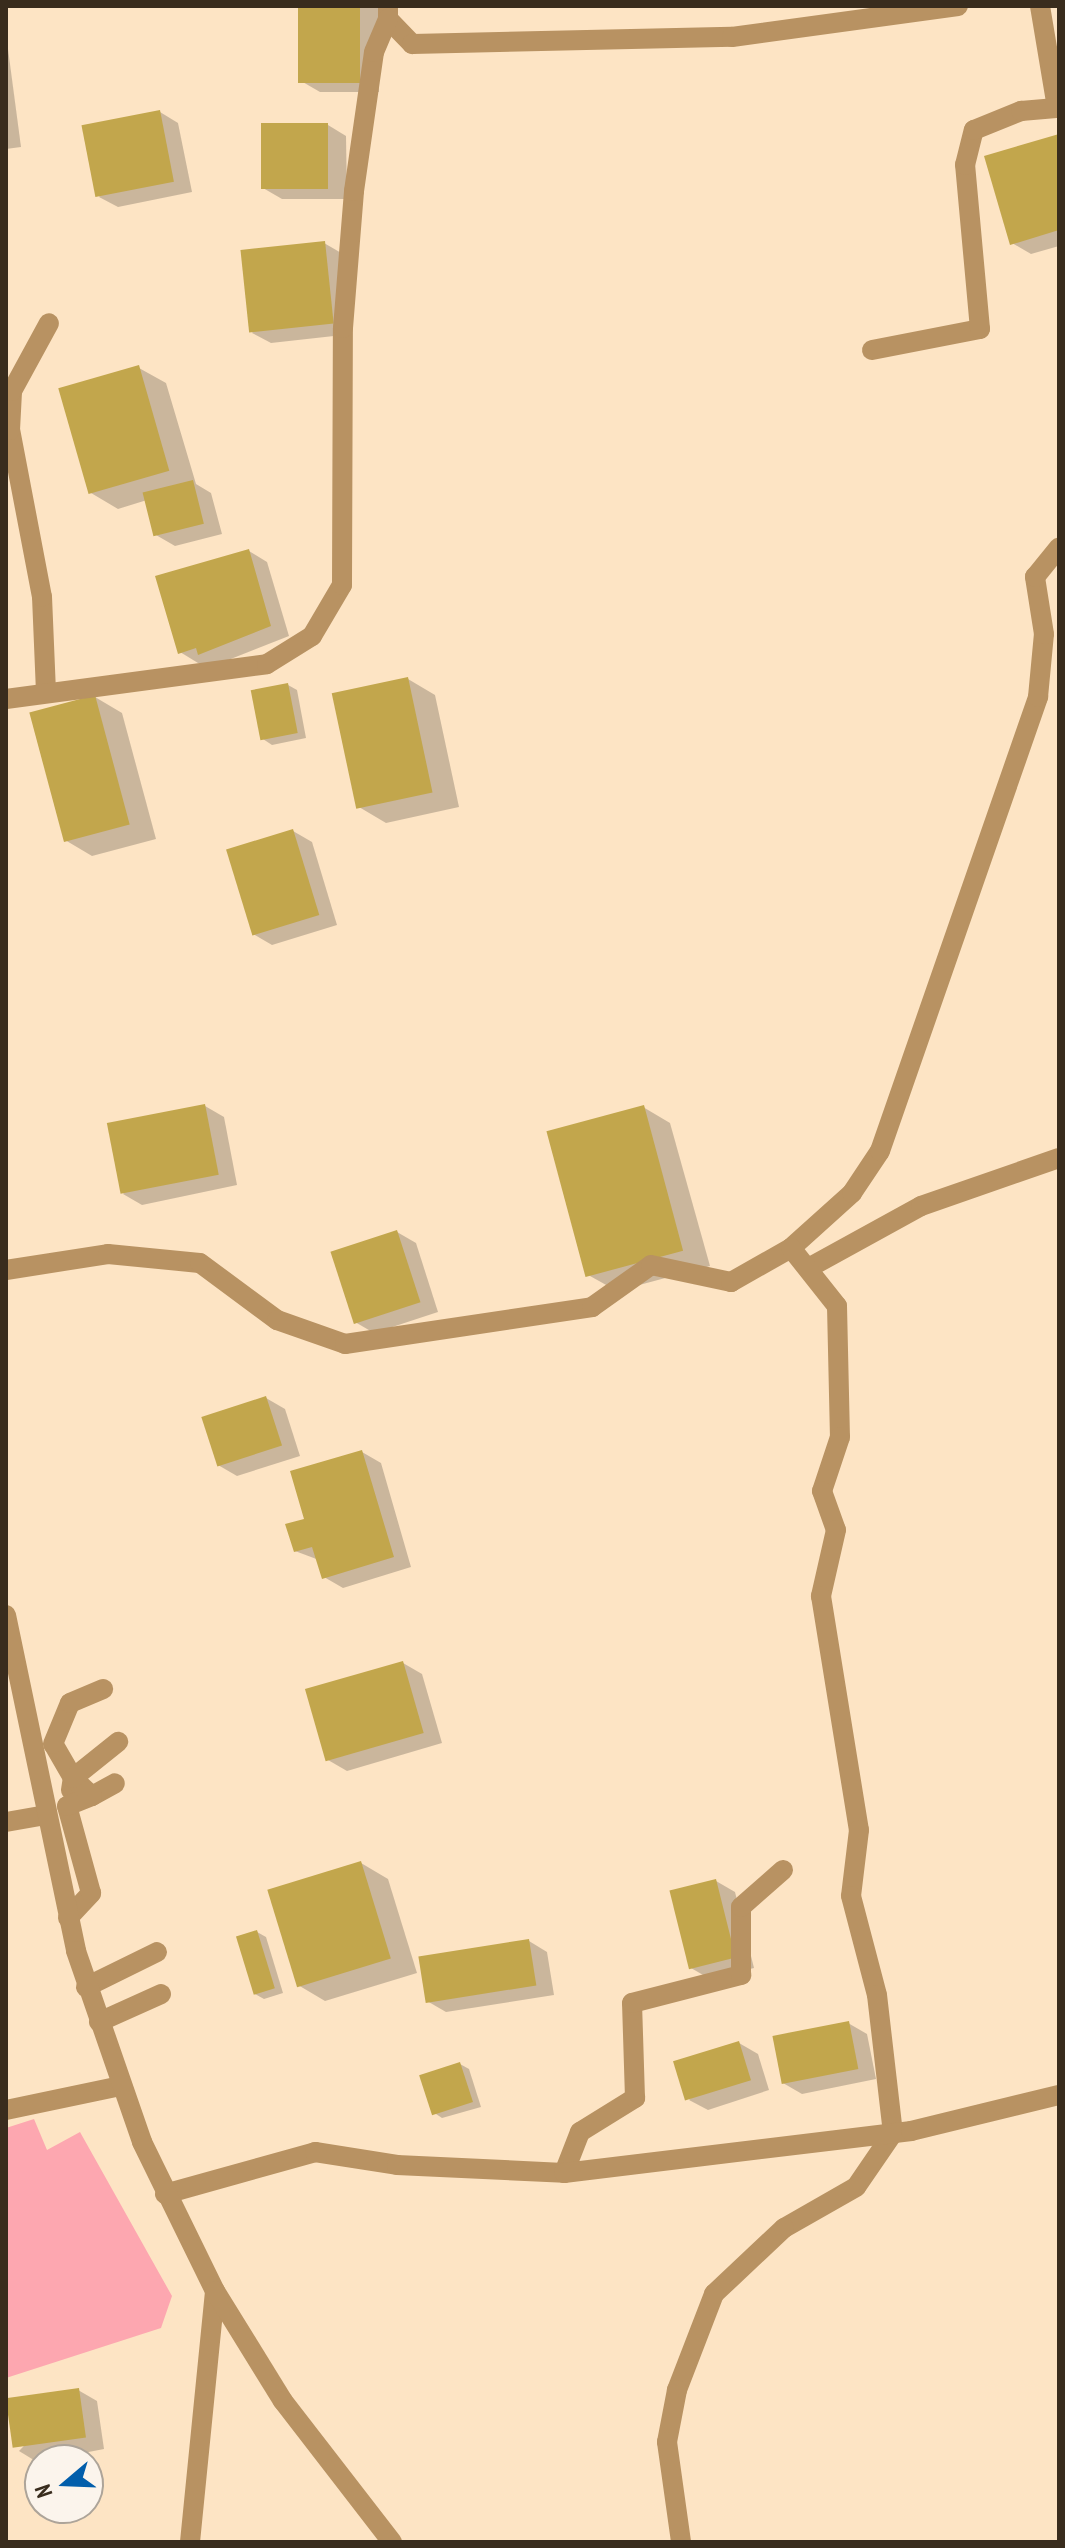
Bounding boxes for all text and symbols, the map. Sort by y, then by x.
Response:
north arrow [24,2444,104,2524]
text: N [28,2481,58,2501]

